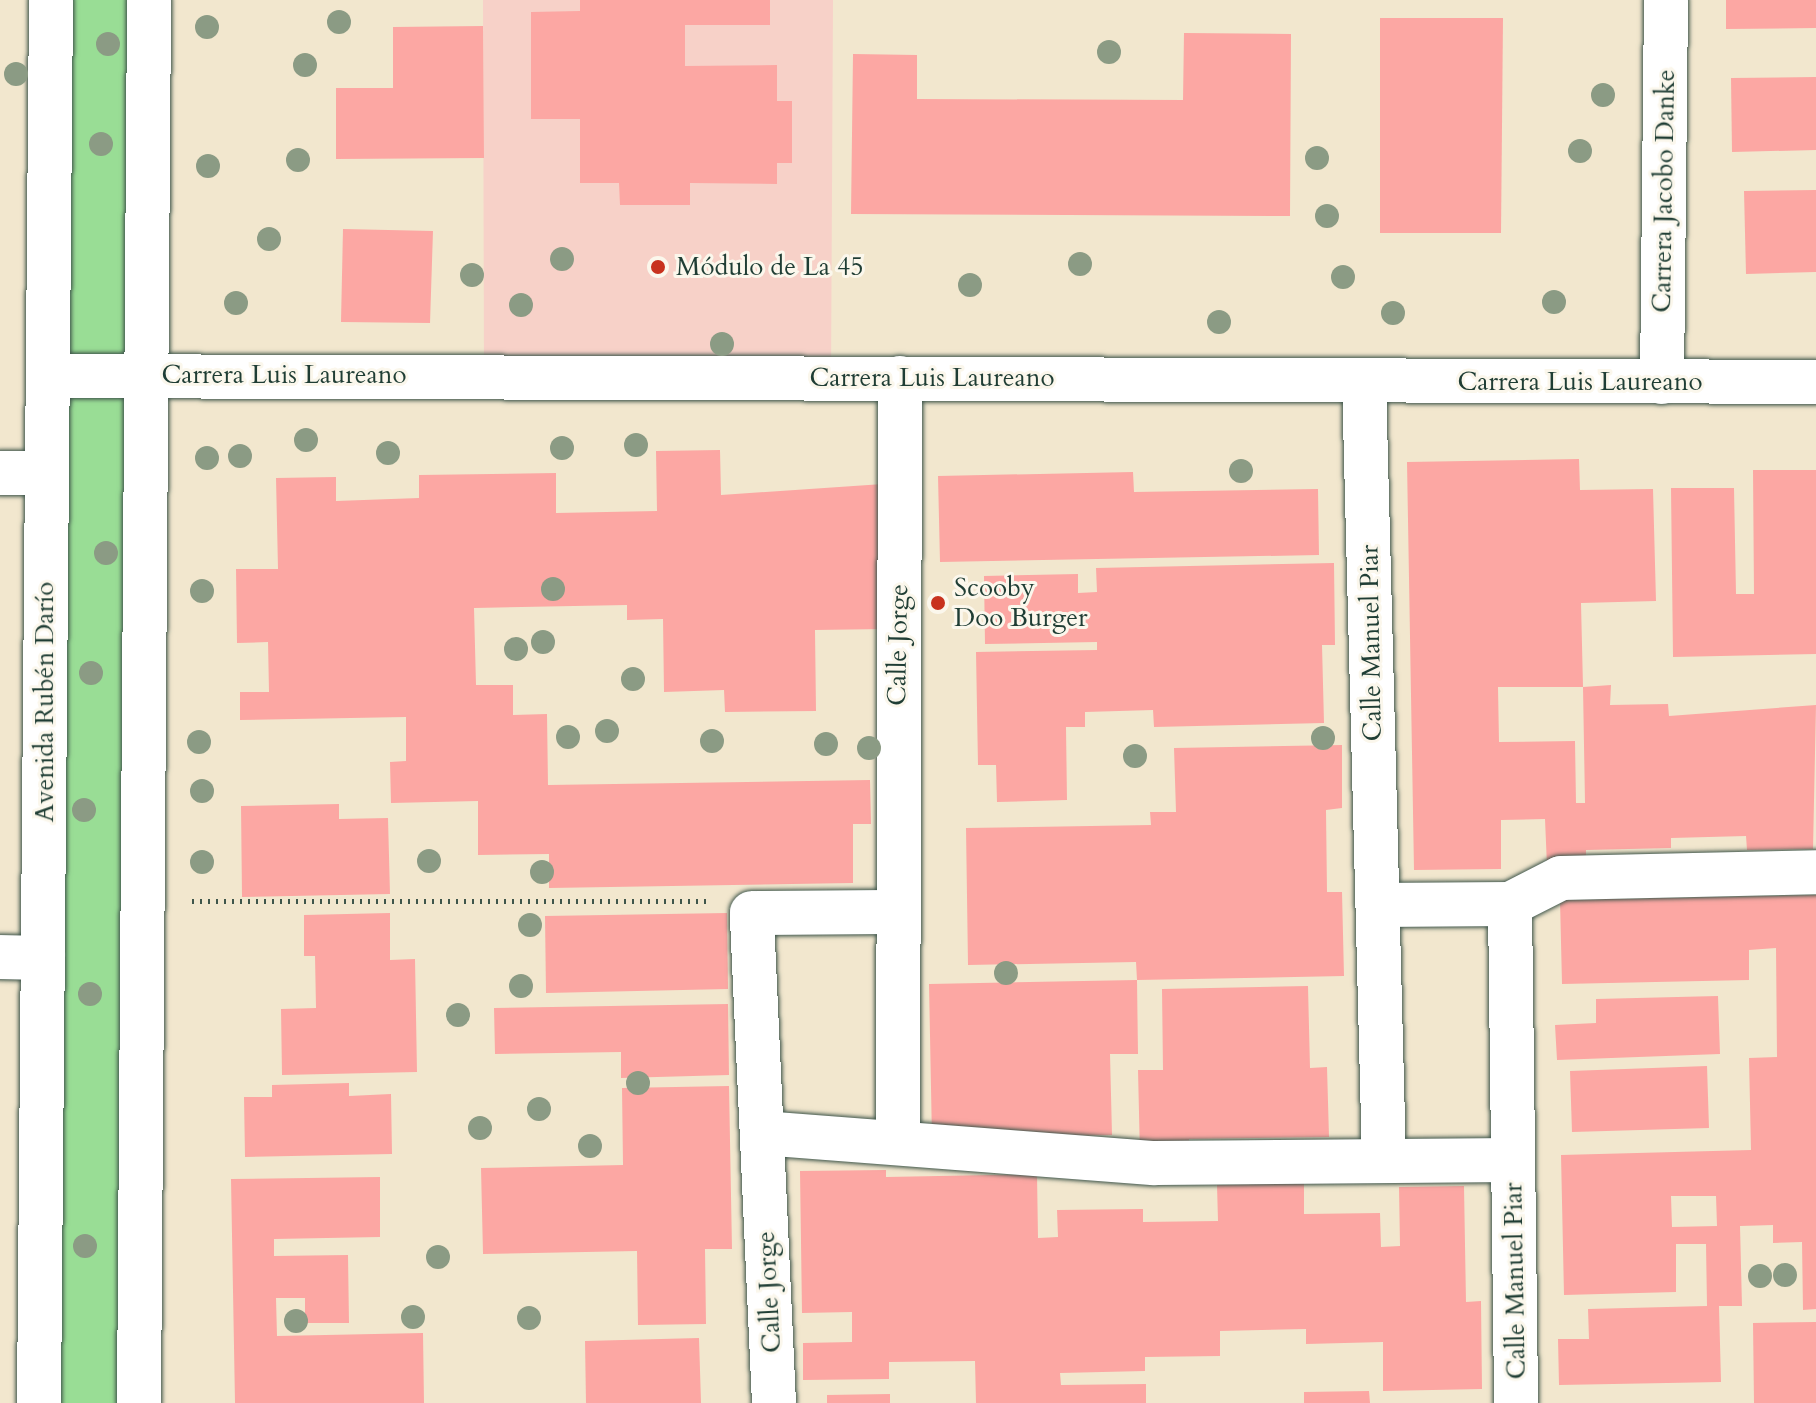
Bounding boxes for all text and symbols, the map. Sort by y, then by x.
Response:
street label: Carrera Jacobo Danke [1646,69,1682,313]
place label: Módulo de La 45 [676,251,864,283]
marker: Módulo de La 45 [647,256,669,278]
street label: Carrera Luis Laureano [161,359,407,391]
street label: Carrera Luis Laureano [809,362,1055,394]
street label: Carrera Luis Laureano [1457,366,1703,398]
street label: Calle Manuel Piar [1354,544,1388,742]
place label: Scooby Doo Burger [954,572,1088,634]
street label: Avenida Rubén Darío [29,582,61,822]
street label: Calle Jorge [881,584,915,706]
marker: Scooby Doo Burger [929,594,947,612]
street label: Calle Manuel Piar [1498,1182,1532,1380]
street label: Calle Jorge [750,1230,788,1354]

